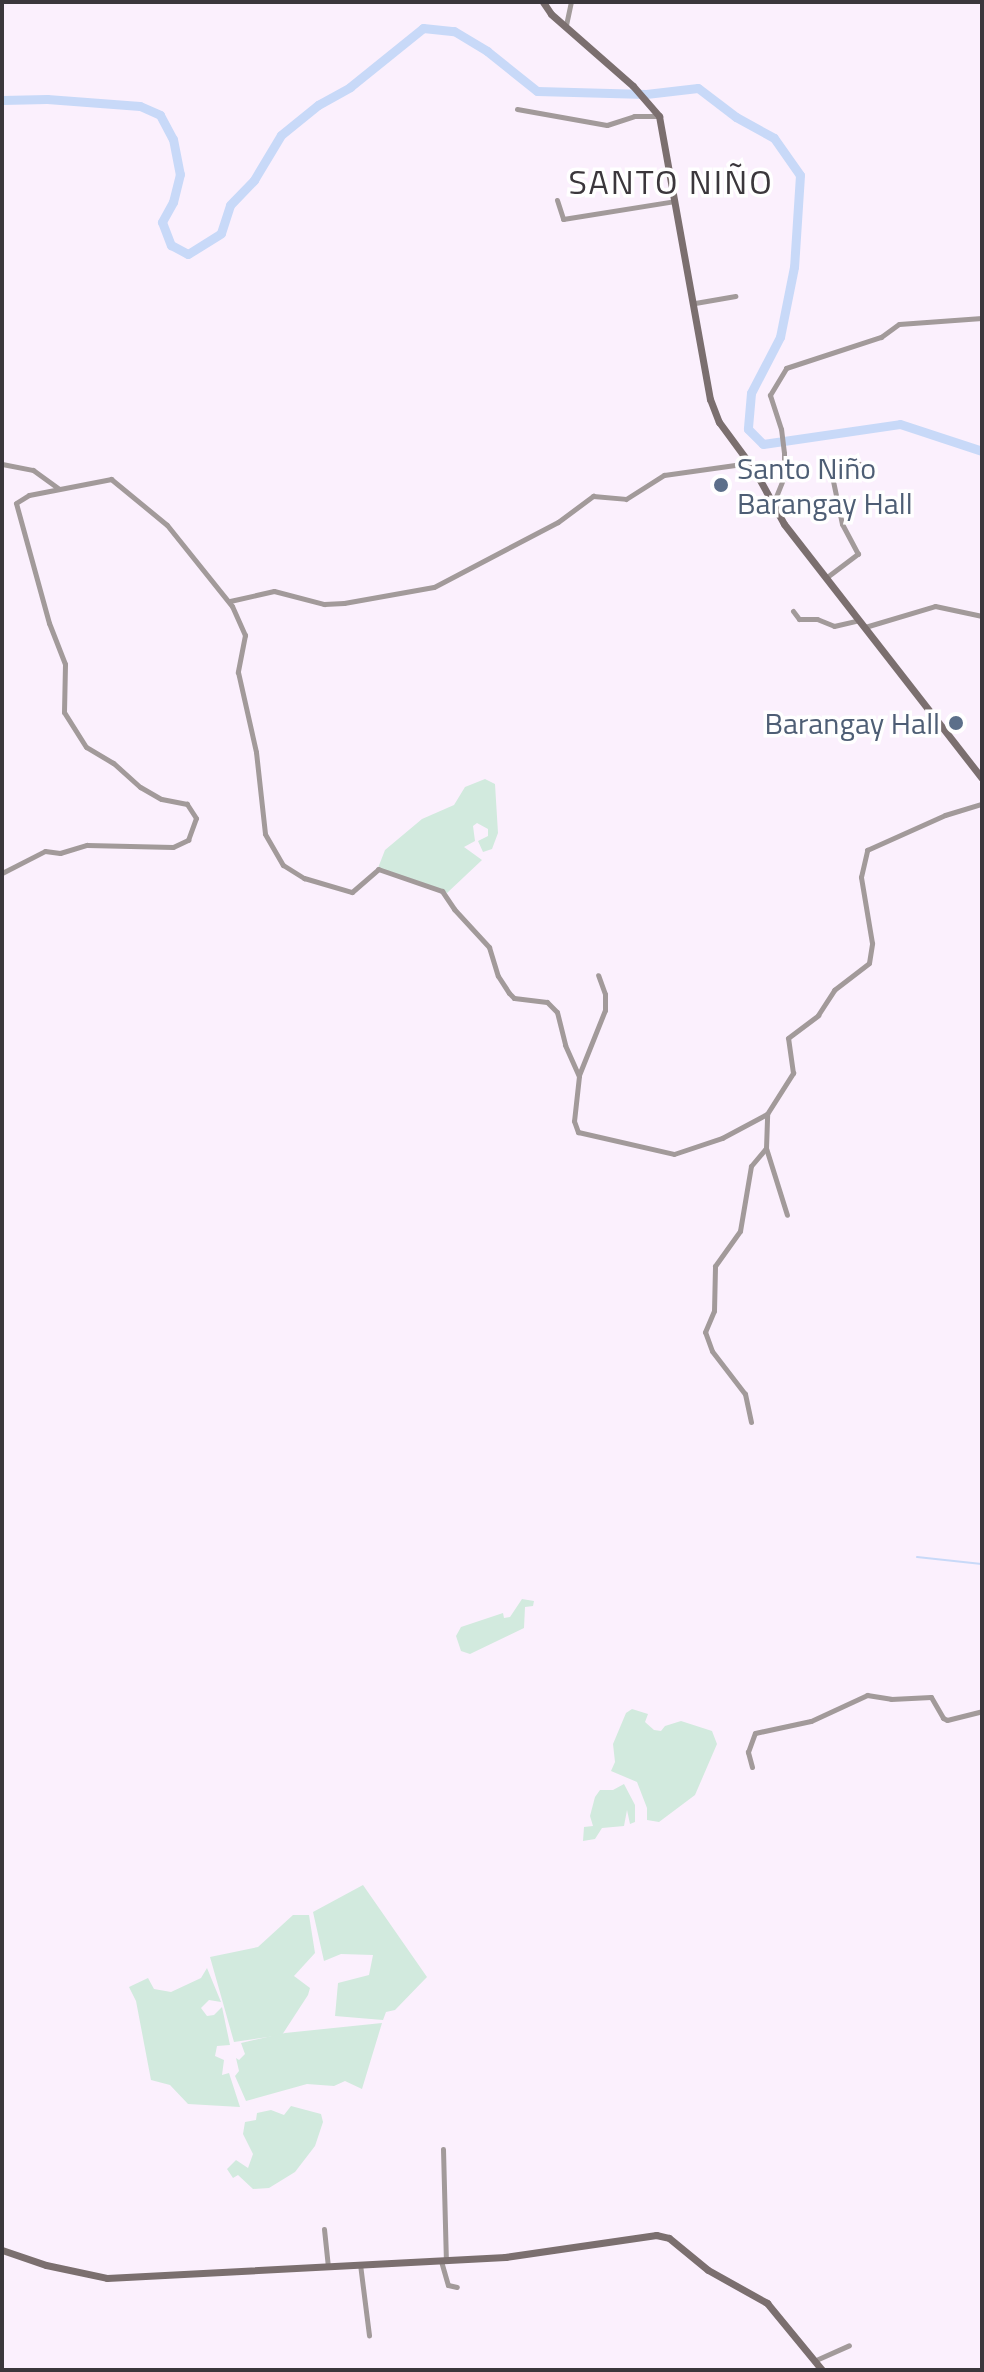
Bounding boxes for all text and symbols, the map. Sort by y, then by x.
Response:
district label: SANTO NIÑO [568,162,774,202]
place label: Santo Niño Barangay Hall [737,450,913,520]
marker: Santo Niño Barangay Hall [712,476,730,494]
place label: Barangay Hall [764,705,940,741]
marker: Barangay Hall [947,714,965,732]

